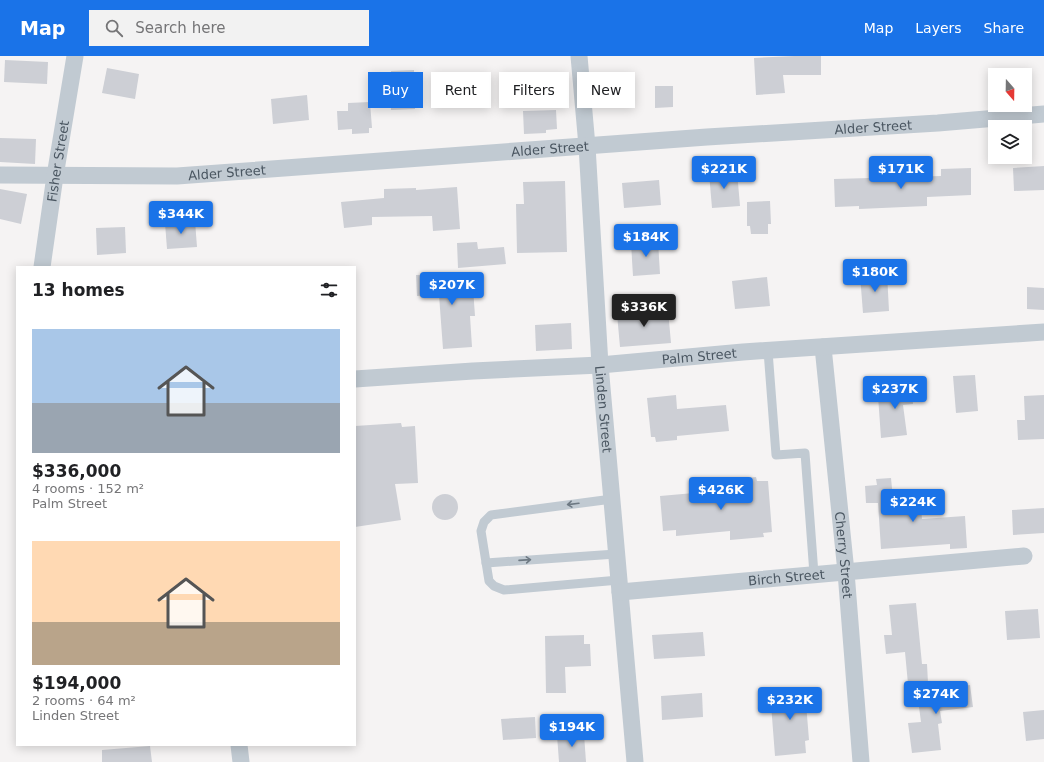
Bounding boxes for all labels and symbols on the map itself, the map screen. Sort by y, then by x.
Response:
north arrow [988,68,1032,112]
street label: Alder Street [834,117,913,137]
street label: Fisher Street [44,119,72,203]
street label: Alder Street [511,138,589,159]
pin: $221K [696,156,752,190]
pin: $171K [873,156,929,190]
street label: Alder Street [187,162,266,183]
pin: $344K [153,201,209,235]
pin: $184K [618,224,674,258]
pin: $180K [847,259,903,293]
pin: $207K [424,272,480,306]
pin: $336K [616,294,672,328]
street label: Palm Street [661,345,737,367]
street label: Linden Street [593,365,615,453]
pin: $237K [867,376,923,410]
pin: $426K [693,477,749,511]
pin: $224K [885,489,941,523]
one-way arrow [567,500,580,508]
street label: Cherry Street [832,511,856,599]
one-way arrow [518,557,531,564]
street label: Birch Street [747,566,825,588]
pin: $274K [908,681,964,715]
pin: $232K [762,687,818,721]
pin: $194K [544,714,600,748]

